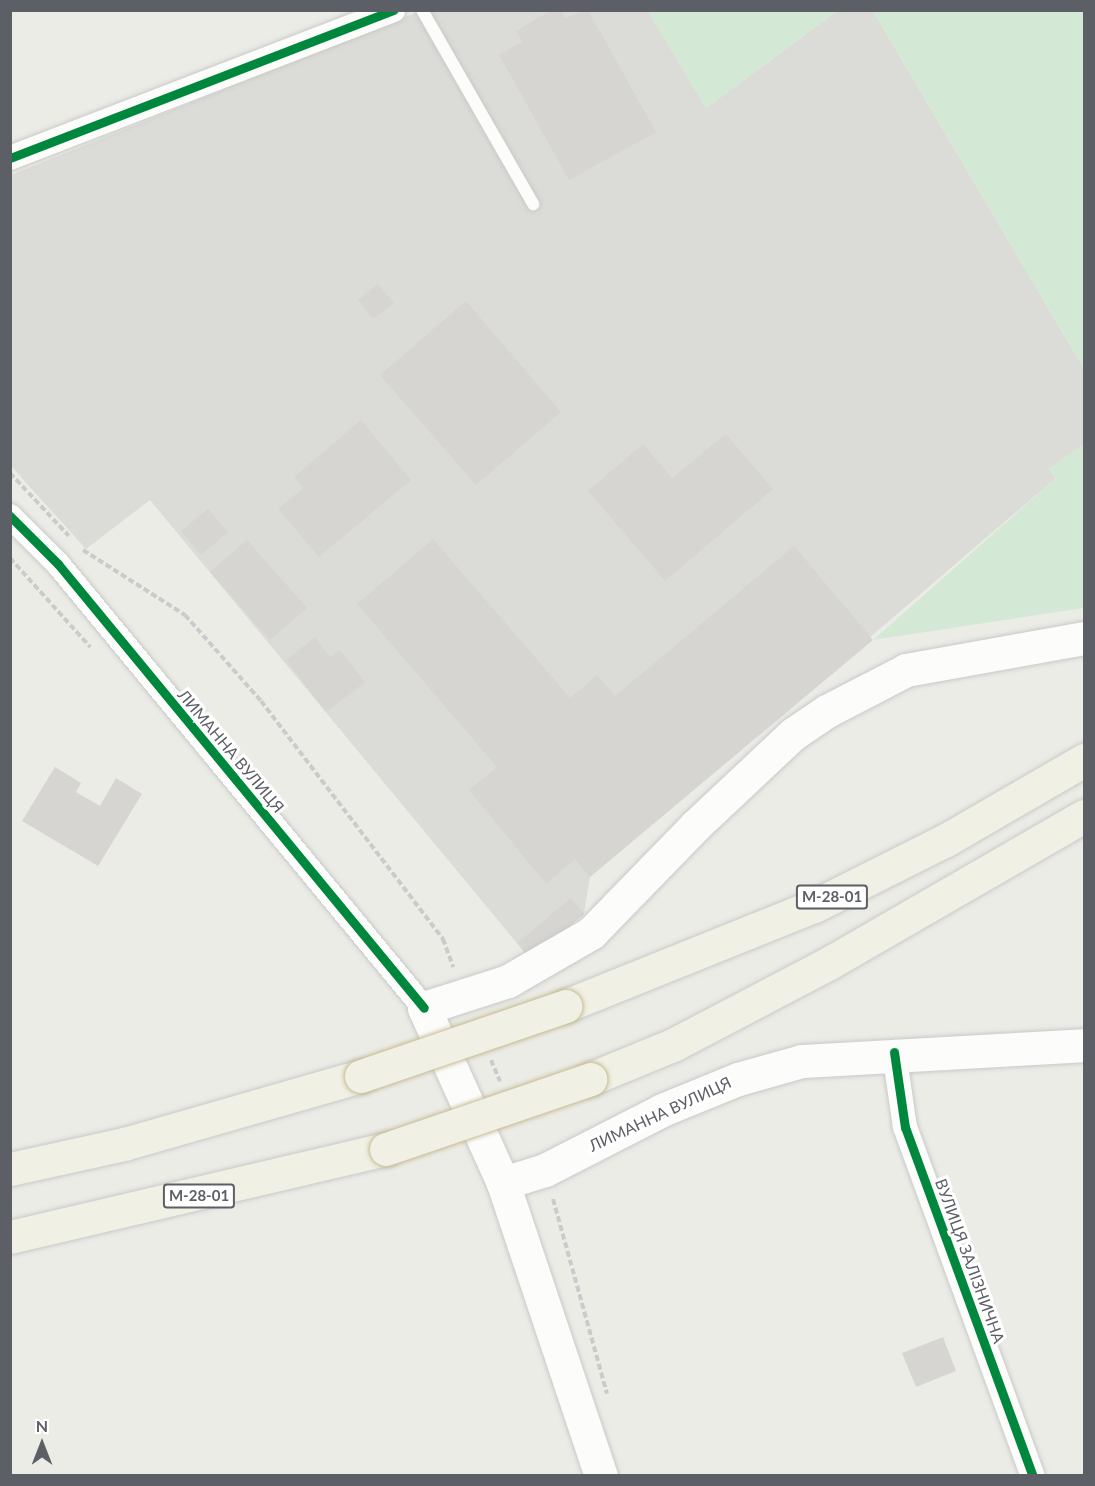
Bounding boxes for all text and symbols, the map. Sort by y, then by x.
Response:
street label: ЛИМАННА ВУЛИЦЯ [174,685,288,817]
road number: М-28-01 [794,885,870,909]
street label: ЛИМАННА ВУЛИЦЯ [586,1073,734,1155]
street label: ВУЛИЦЯ ЗАЛІЗНИЧНА [931,1176,1009,1346]
road number: М-28-01 [162,1184,236,1208]
north arrow [12,1414,72,1474]
text: N [36,1416,48,1435]

